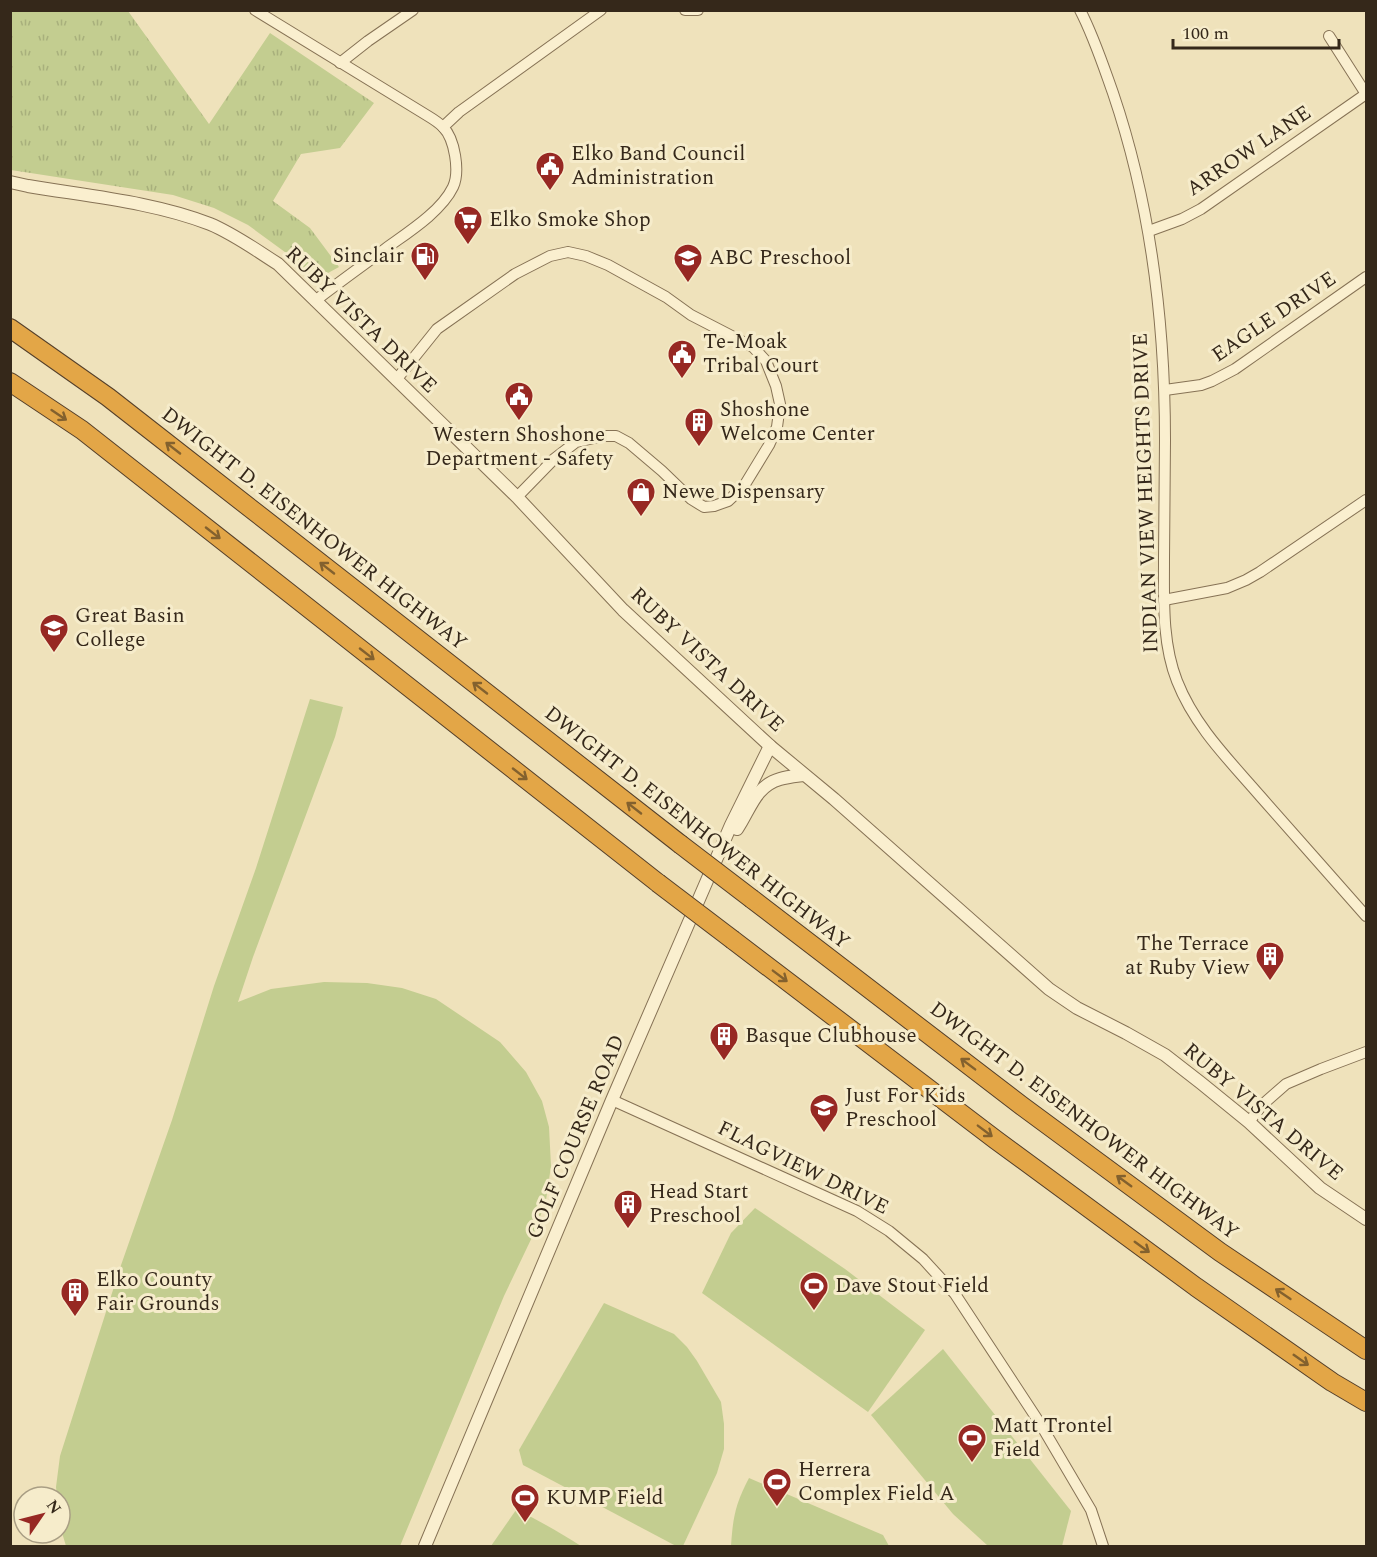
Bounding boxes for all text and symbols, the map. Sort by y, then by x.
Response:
scale bar [1173,12,1340,50]
text: 100 m [1182,20,1229,47]
street label: ARROW LANE [1180,97,1318,205]
place label: Elko Band Council Administration [571,138,745,194]
public building icon: Elko Band Council Administration [534,150,566,192]
supermarket icon: Elko Smoke Shop [452,204,484,246]
place label: Elko Smoke Shop [489,204,651,236]
street label: RUBY VISTA DRIVE [278,239,444,401]
place label: Sinclair [333,240,404,272]
fuel station icon: Sinclair [409,240,441,282]
school or university icon: ABC Preschool [672,242,704,284]
place label: ABC Preschool [709,242,851,274]
street label: EAGLE DRIVE [1205,263,1343,371]
place label: Te-Moak Tribal Court [703,326,819,382]
street label: INDIAN VIEW HEIGHTS DRIVE [1124,332,1168,654]
public building icon: Te-Moak Tribal Court [666,338,698,380]
public building icon: Western Shoshone Department - Safety [503,380,535,422]
place label: Shoshone Welcome Center [720,394,875,450]
street label: DWIGHT D. EISENHOWER HIGHWAY [154,399,474,659]
building icon: Shoshone Welcome Center [683,406,715,448]
one-way arrow [50,409,67,421]
place label: Western Shoshone Department - Safety [425,419,614,475]
one-way arrow [165,441,181,454]
shop icon: Newe Dispensary [625,476,657,518]
place label: Newe Dispensary [662,476,825,508]
one-way arrow [205,527,221,540]
one-way arrow [319,561,335,574]
street label: RUBY VISTA DRIVE [623,580,791,740]
place label: Great Basin College [75,600,185,656]
school or university icon: Great Basin College [38,612,70,654]
one-way arrow [359,647,375,660]
one-way arrow [473,681,489,694]
street label: DWIGHT D. EISENHOWER HIGHWAY [537,698,857,958]
one-way arrow [512,768,528,781]
one-way arrow [626,801,642,814]
place label: The Terrace at Ruby View [1125,928,1250,984]
building icon: The Terrace at Ruby View [1254,940,1286,982]
one-way arrow [771,969,787,982]
street label: DWIGHT D. EISENHOWER HIGHWAY [922,994,1246,1248]
building icon: Basque Clubhouse [708,1020,740,1062]
place label: Basque Clubhouse [745,1020,917,1052]
street label: GOLF COURSE ROAD [518,1030,634,1244]
street label: RUBY VISTA DRIVE [1176,1035,1350,1189]
one-way arrow [960,1058,976,1071]
place label: Just For Kids Preschool [845,1080,966,1136]
school or university icon: Just For Kids Preschool [808,1092,840,1134]
street label: FLAGVIEW DRIVE [712,1113,894,1223]
one-way arrow [977,1125,993,1138]
one-way arrow [1116,1175,1132,1187]
place label: Head Start Preschool [649,1176,748,1232]
building icon: Head Start Preschool [612,1188,644,1230]
one-way arrow [1134,1241,1150,1254]
place label: Elko County Fair Grounds [96,1264,220,1320]
sports icon: Dave Stout Field [798,1270,830,1312]
place label: Dave Stout Field [835,1270,989,1302]
building icon: Elko County Fair Grounds [59,1276,91,1318]
one-way arrow [1275,1288,1292,1300]
one-way arrow [1292,1354,1309,1366]
place label: Matt Trontel Field [993,1410,1113,1466]
sports icon: Matt Trontel Field [956,1422,988,1464]
place label: Herrera Complex Field A [798,1454,955,1510]
sports icon: Herrera Complex Field A [761,1466,793,1508]
sports icon: KUMP Field [509,1482,541,1524]
place label: KUMP Field [546,1482,664,1514]
north arrow [12,1485,72,1545]
text: N [40,1495,67,1519]

